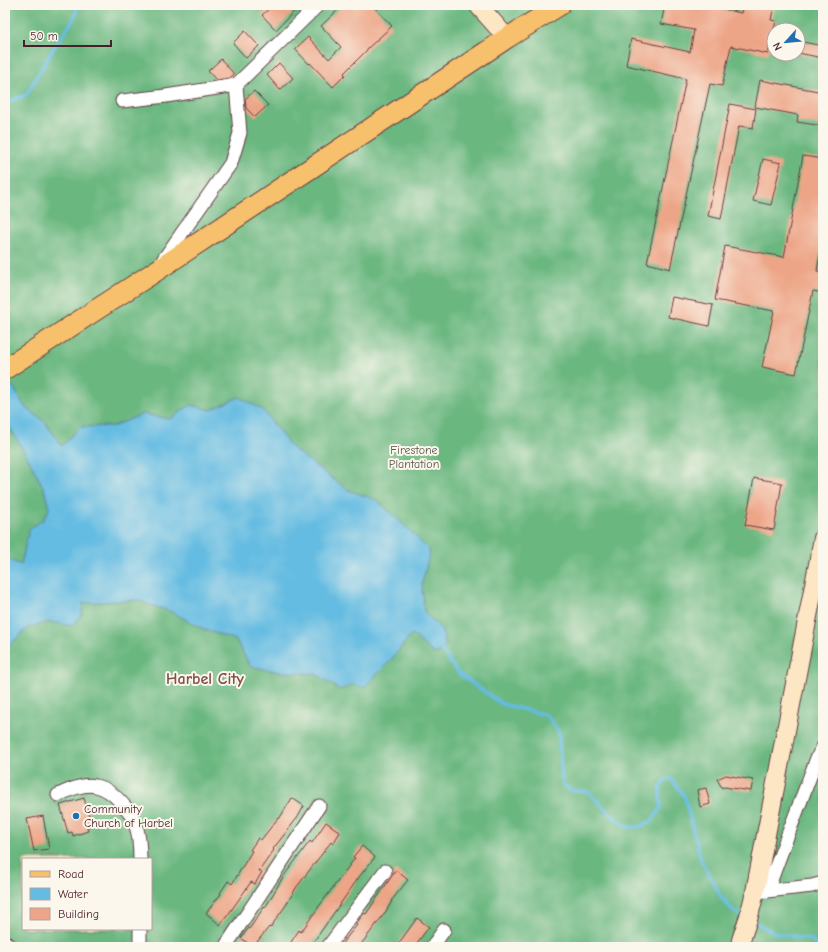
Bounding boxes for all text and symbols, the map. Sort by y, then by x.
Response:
scale bar [24,22,111,48]
north arrow [766,22,806,62]
text: 50 m [30,29,58,43]
text: N [770,40,785,52]
park label: Firestone Plantation [389,443,439,471]
district label: Harbel City [166,670,245,688]
place label: Community Church of Harbel [84,802,173,830]
marker: Community Church of Harbel [71,811,81,821]
legend [22,858,152,930]
text: Road [58,867,84,881]
text: Water [58,887,88,901]
text: Building [58,907,99,921]

